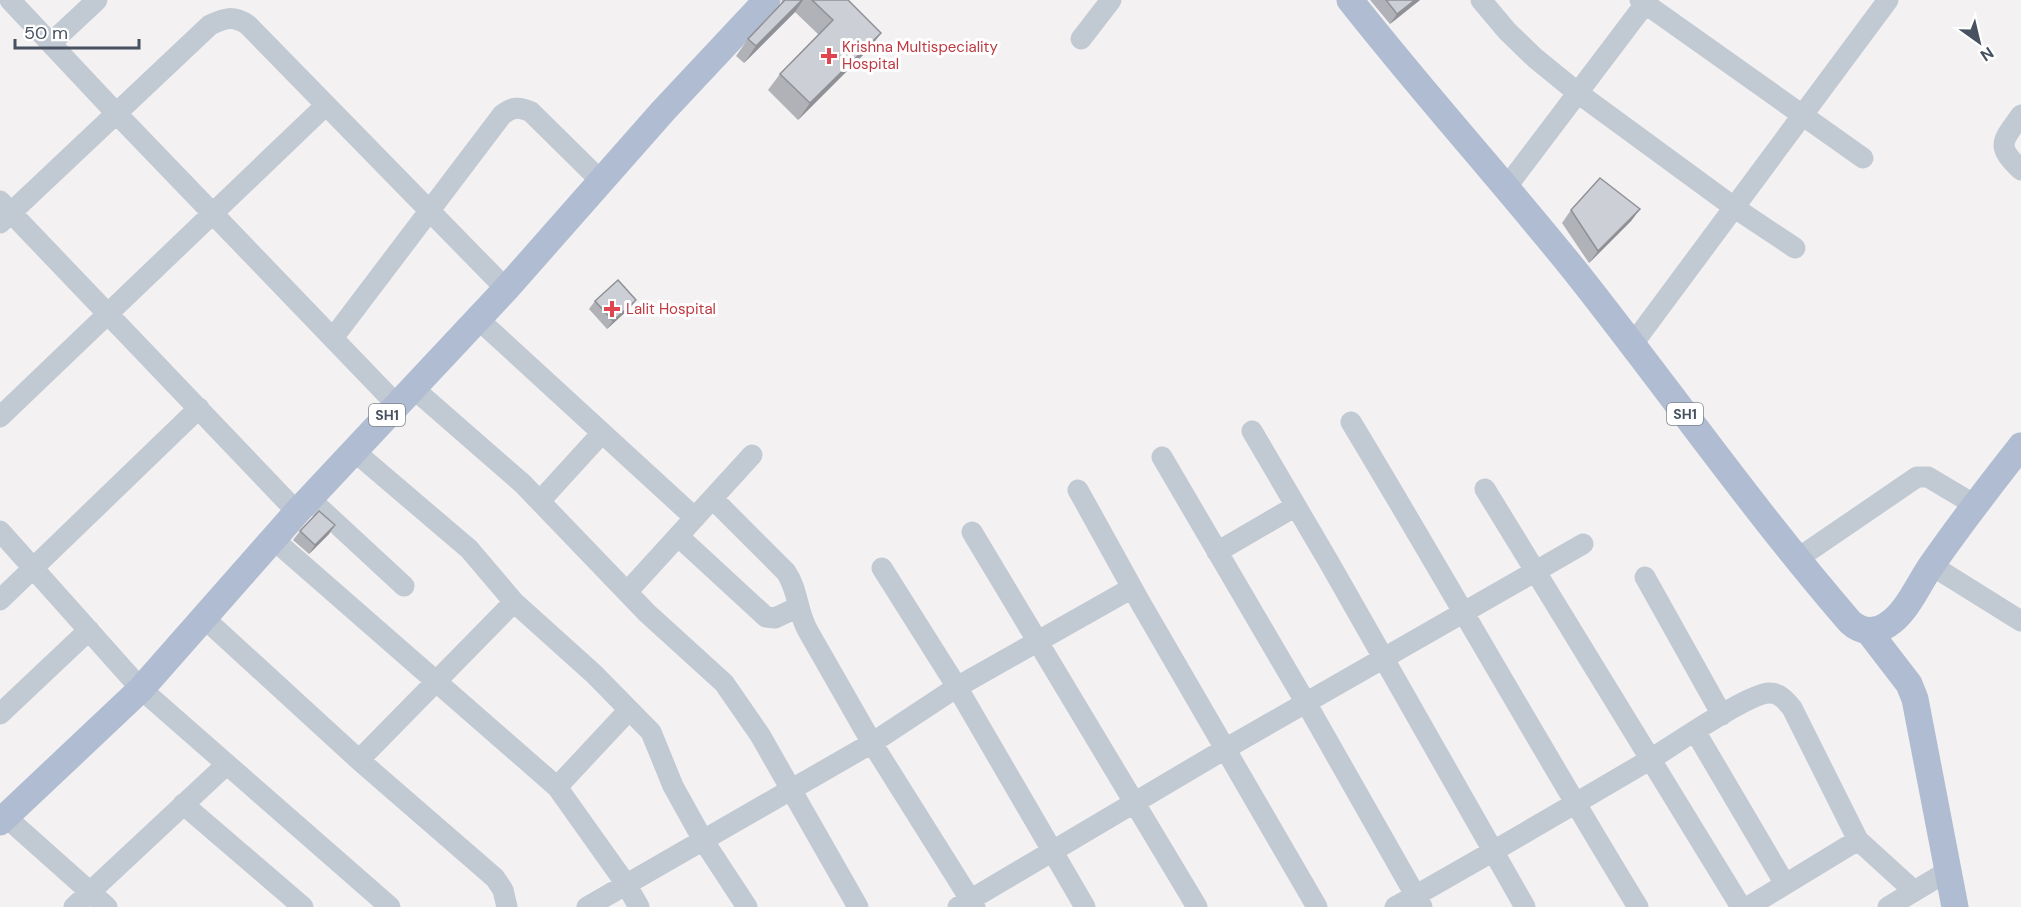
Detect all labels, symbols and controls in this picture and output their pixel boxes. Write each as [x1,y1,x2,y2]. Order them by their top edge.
scale bar [15,12,140,50]
north arrow [1949,12,2009,72]
text: 50 m [24,21,68,45]
place label: Krishna Multispeciality Hospital [842,37,998,74]
text: N [1976,42,1998,66]
marker: Krishna Multispeciality Hospital [820,47,838,65]
place label: Lalit Hospital [626,299,716,319]
marker: Lalit Hospital [603,300,621,318]
road number: SH1 [1667,403,1703,425]
road number: SH1 [369,404,405,426]

